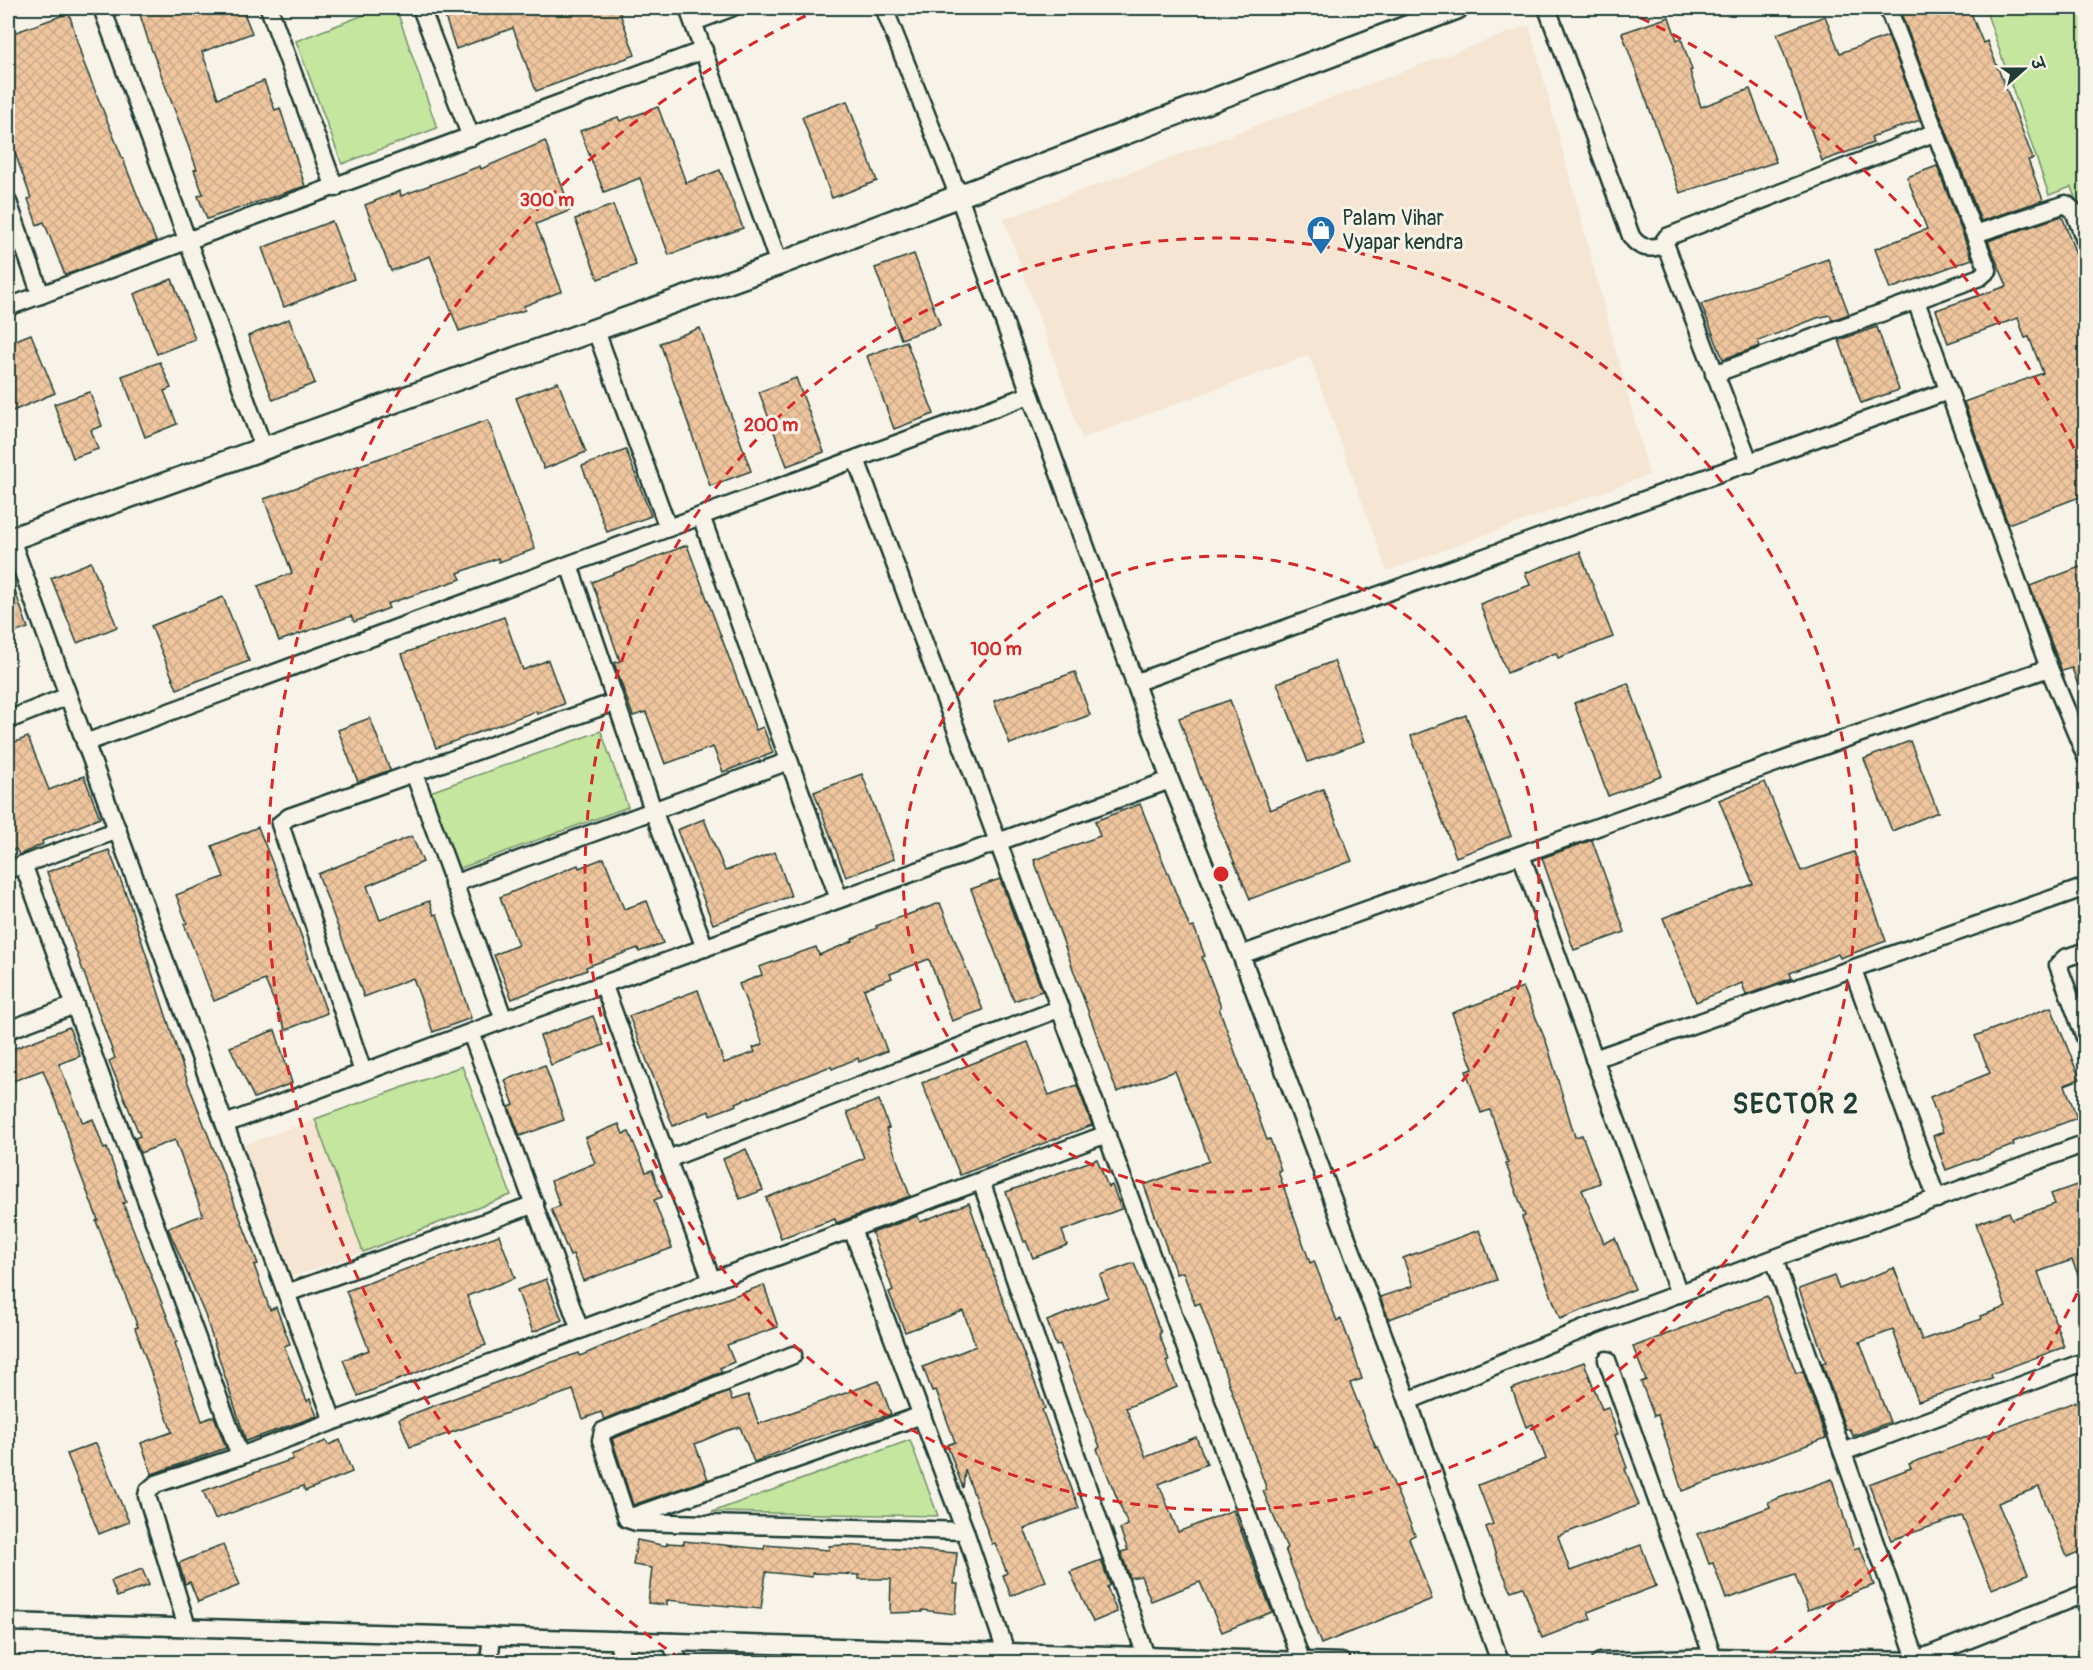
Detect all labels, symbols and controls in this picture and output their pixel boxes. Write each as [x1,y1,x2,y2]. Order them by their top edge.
north arrow [1994,39,2054,99]
text: उ [2025,54,2049,74]
text: 300 m [520,189,574,212]
place label: Palam Vihar Vyapar kendra [1342,205,1463,256]
shop icon: Palam Vihar Vyapar kendra [1305,214,1337,256]
text: 200 m [744,414,798,437]
text: 100 m [970,638,1022,661]
centre of rings [1211,864,1231,884]
district label: SECTOR 2 [1732,1088,1860,1121]

